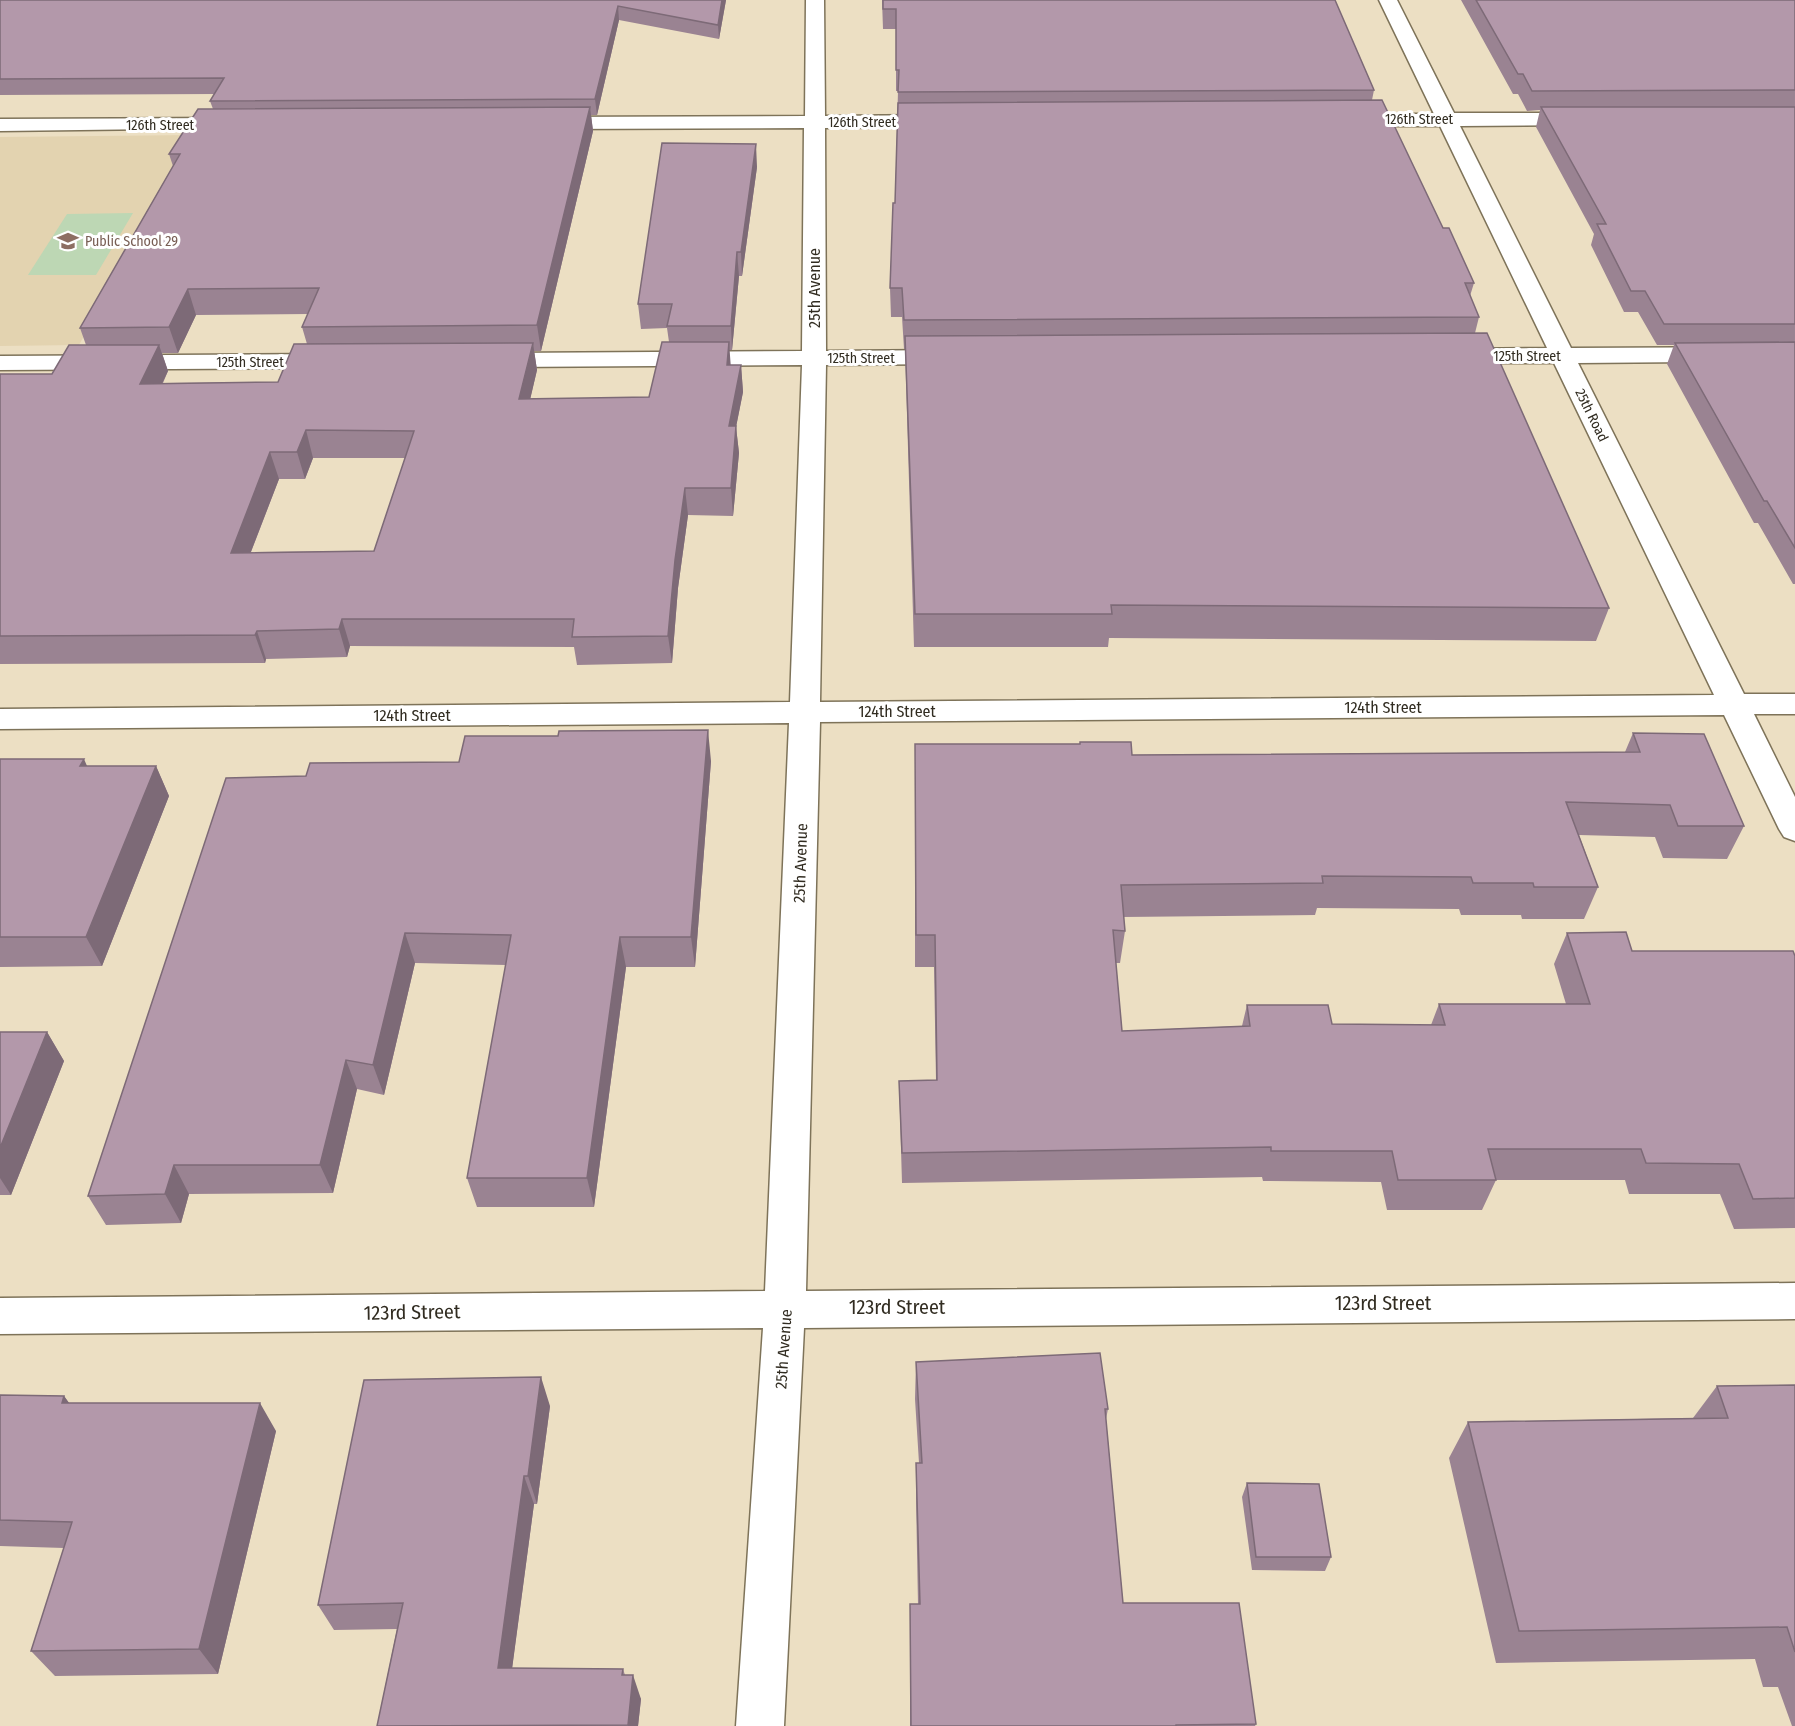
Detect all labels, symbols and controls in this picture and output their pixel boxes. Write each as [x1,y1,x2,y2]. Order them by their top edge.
street label: 126th Street [1385,111,1454,128]
street label: 126th Street [828,114,897,131]
street label: 126th Street [126,117,195,134]
school or university icon: Public School 29 [56,229,80,253]
place label: Public School 29 [85,233,178,250]
street label: 25th Avenue [805,248,824,328]
street label: 125th Street [1493,348,1561,365]
street label: 125th Street [827,350,895,367]
street label: 125th Street [216,354,284,371]
street label: 25th Road [1571,386,1612,444]
street label: 124th Street [1344,698,1423,717]
street label: 124th Street [858,702,937,721]
street label: 124th Street [373,706,452,725]
street label: 25th Avenue [790,823,811,903]
street label: 123rd Street [1335,1291,1432,1315]
street label: 123rd Street [849,1295,946,1319]
street label: 123rd Street [363,1299,461,1325]
street label: 25th Avenue [771,1308,796,1389]

